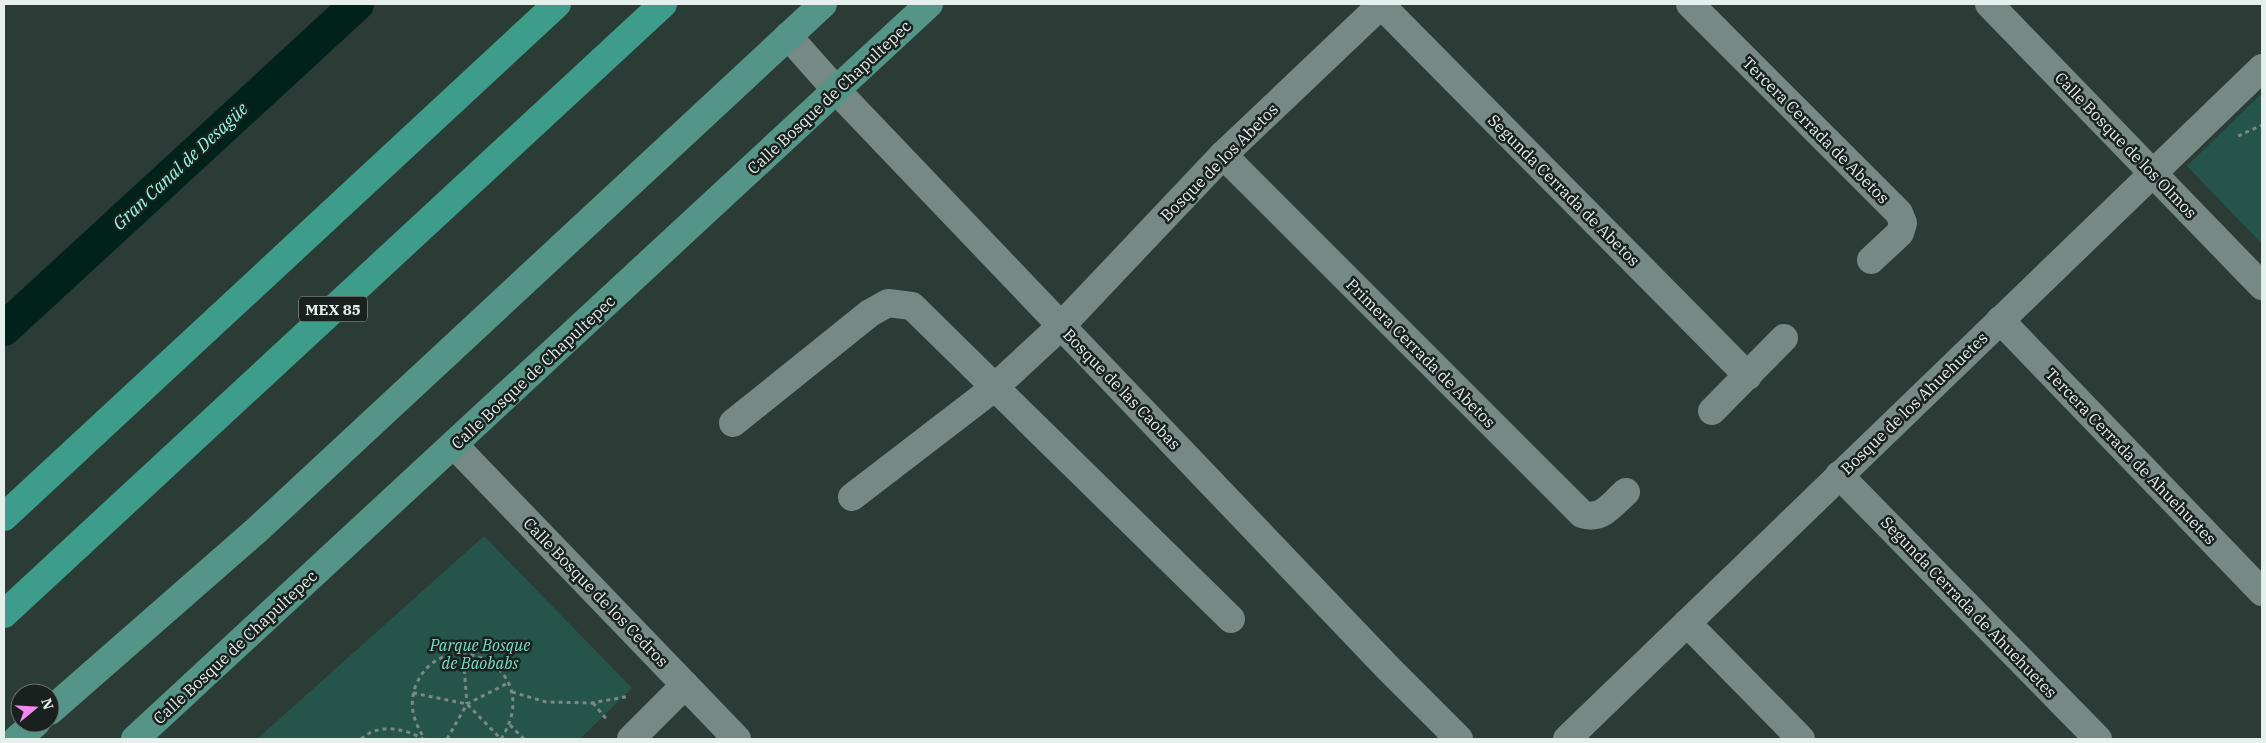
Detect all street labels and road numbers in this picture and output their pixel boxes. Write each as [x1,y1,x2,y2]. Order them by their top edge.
street label: Calle Bosque de Chapultepec [743,16,915,178]
street label: Tercera Cerrada de Abetos [1738,52,1894,208]
street label: Calle Bosque de los Olmos [2051,68,2201,222]
street label: Bosque de los Abetos [1156,99,1282,225]
street label: Segunda Cerrada de Abetos [1484,110,1644,270]
street label: Primera Cerrada de Abetos [1342,274,1500,432]
street label: Calle Bosque de Chapultepec [447,291,619,453]
road number: MEX 85 [299,296,367,322]
street label: Bosque de las Caobas [1059,324,1185,454]
street label: Bosque de los Ahuehuetes [1836,328,1992,478]
street label: Tercera Cerrada de Ahuehuetes [2041,364,2221,548]
street label: Segunda Cerrada de Ahuehuetes [1877,512,2061,702]
street label: Calle Bosque de los Cedros [519,513,673,671]
street label: Calle Bosque de Chapultepec [149,566,321,728]

